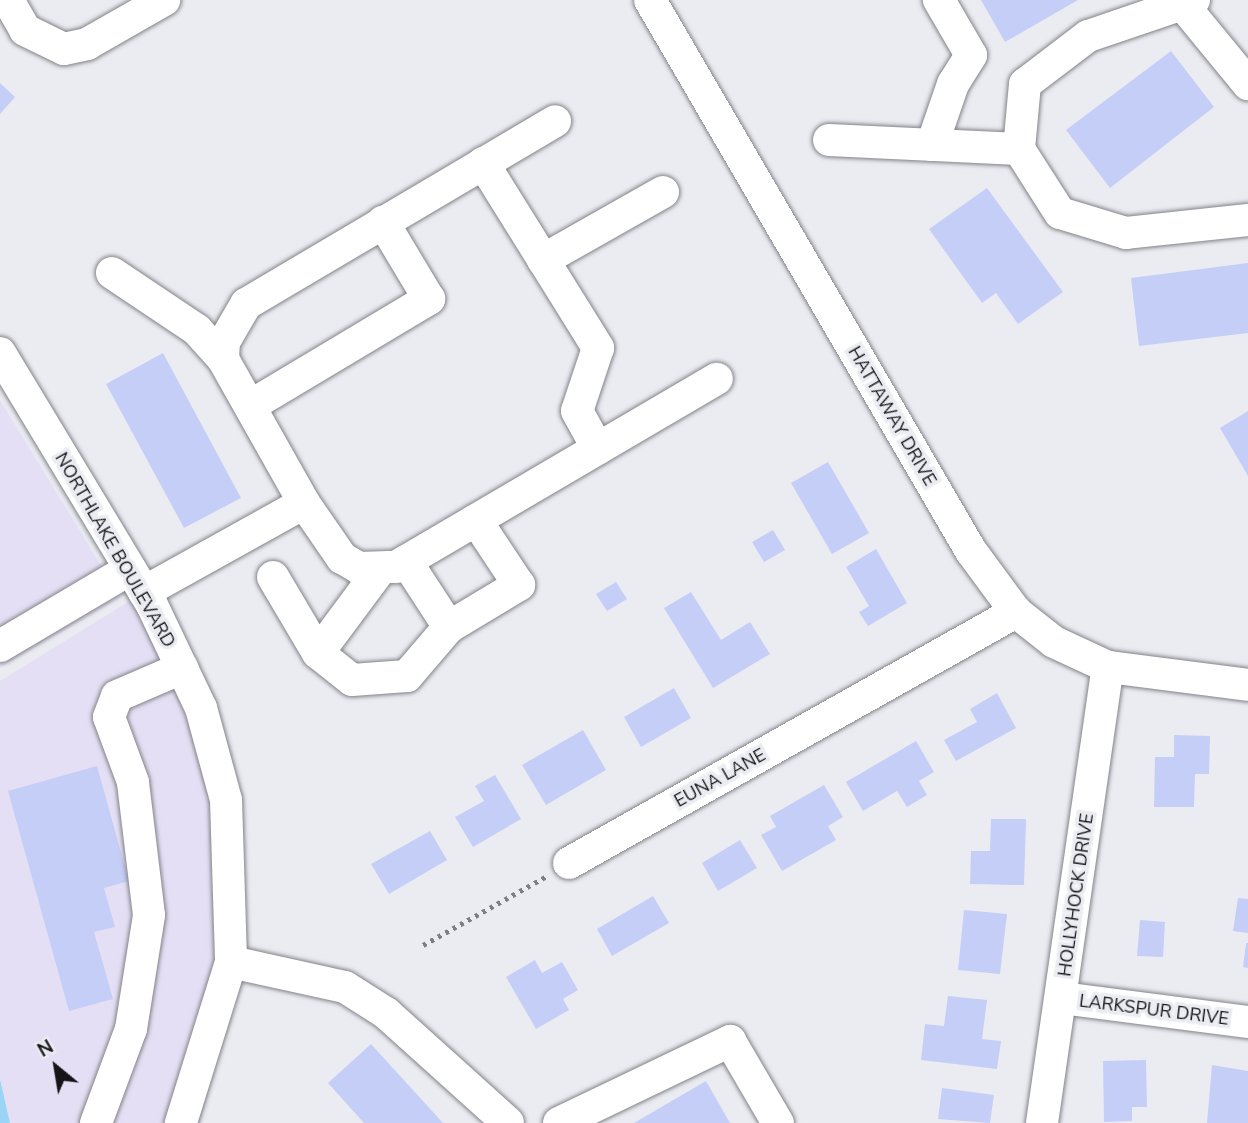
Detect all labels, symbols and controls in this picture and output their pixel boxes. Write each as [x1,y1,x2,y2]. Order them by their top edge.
street label: HATTAWAY DRIVE [843,343,941,489]
street label: NORTHLAKE BOULEVARD [50,449,180,651]
street label: EUNA LANE [671,744,769,812]
street label: HOLLYHOCK DRIVE [1054,812,1098,978]
street label: LARKSPUR DRIVE [1078,990,1230,1030]
north arrow [21,1032,91,1102]
text: N [33,1034,58,1064]

